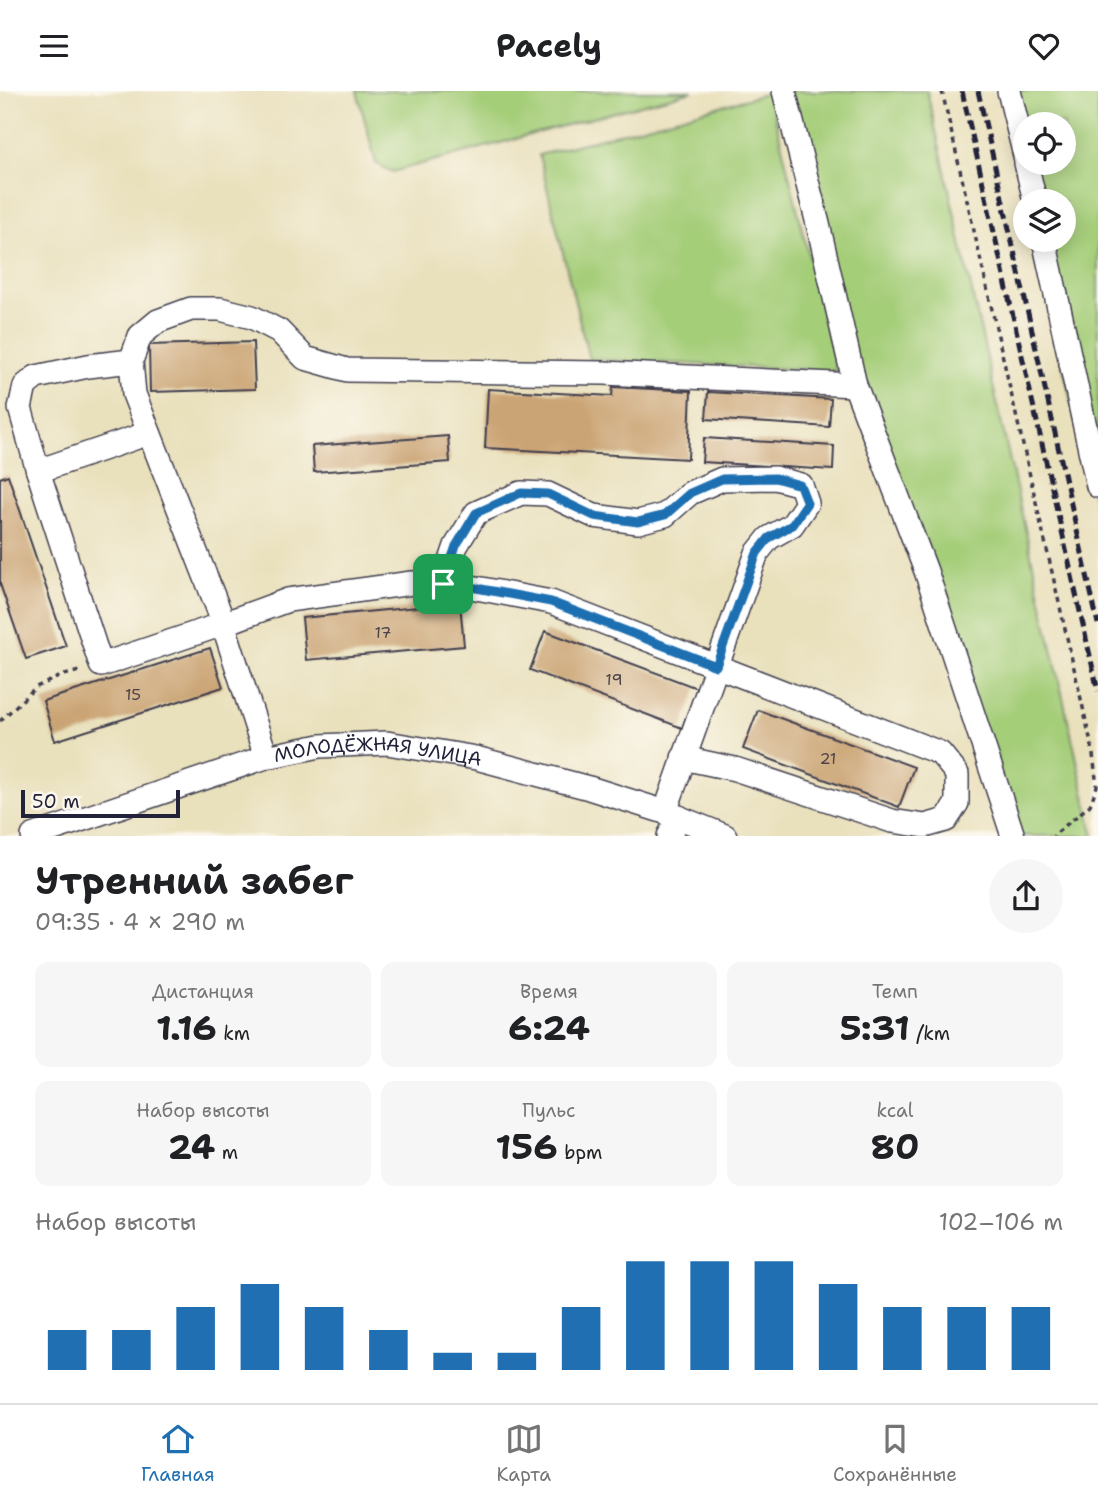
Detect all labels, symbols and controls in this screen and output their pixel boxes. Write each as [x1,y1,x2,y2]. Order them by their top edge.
text: Pacely [496,24,602,67]
icon: menu [35,27,73,65]
icon: heart [1025,27,1063,65]
map controls [1013,112,1076,252]
button: locate [1013,112,1076,175]
button: layers [1013,189,1076,252]
pin [413,554,473,614]
icon: arrive [424,565,462,603]
house number: 17 [374,622,392,643]
house number: 19 [605,669,623,690]
house number: 15 [125,684,141,705]
street label: МОЛОДЁЖНАЯ УЛИЦА [271,731,484,772]
house number: 21 [819,748,837,769]
scale bar [21,787,180,819]
text: 50 m [32,789,80,814]
text: Утренний забег [35,855,353,906]
button: share [989,859,1063,933]
text: 09:35 · 4 × 290 m [35,907,245,937]
text: Дистанция [152,979,254,1004]
text: Время [520,979,578,1004]
text: Темп [872,979,918,1004]
text: 1.16 [156,1004,217,1051]
text: 6:24 [508,1004,590,1051]
text: 5:31 [840,1004,910,1051]
text: km [217,1021,250,1046]
text: /km [910,1021,950,1046]
text: Набор высоты [136,1098,270,1123]
text: Пульс [522,1098,576,1123]
text: kcal [877,1098,913,1123]
text: 24 [168,1123,215,1170]
text: 156 [496,1123,558,1170]
text: 80 [871,1123,919,1170]
text: m [215,1140,238,1165]
text: bpm [558,1140,602,1165]
text: Набор высоты [35,1207,196,1237]
text: 102–106 m [939,1207,1063,1237]
tab: Главная [141,1420,215,1487]
tab: Карта [497,1420,551,1487]
tab: Сохранённые [833,1420,957,1487]

